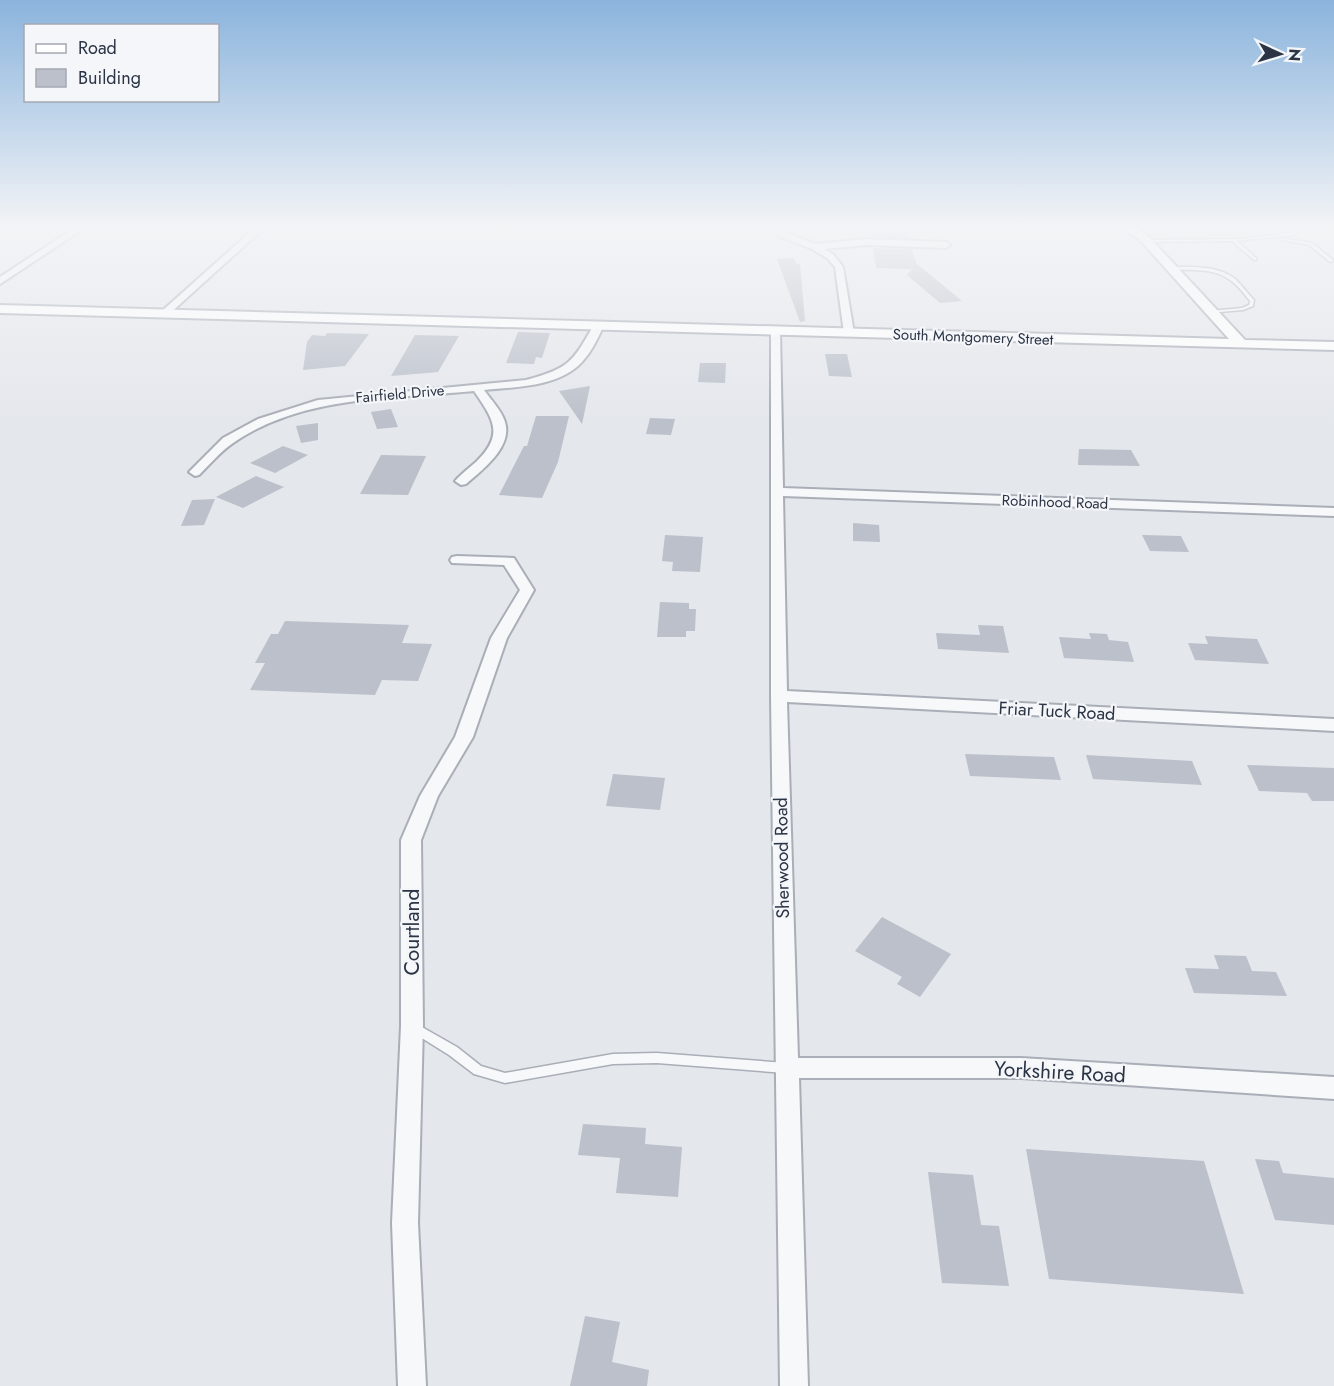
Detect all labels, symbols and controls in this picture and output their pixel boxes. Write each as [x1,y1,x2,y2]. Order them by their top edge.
legend [24,24,219,102]
north arrow [1250,24,1310,84]
text: Road [78,35,117,61]
text: N [1283,48,1306,62]
text: Building [78,65,141,91]
street label: South Montgomery Street [892,323,1054,351]
street label: Fairfield Drive [355,379,446,409]
street label: Robinhood Road [1001,489,1109,515]
street label: Friar Tuck Road [998,695,1116,727]
street label: Sherwood Road [768,797,796,919]
street label: Courtland [397,888,427,976]
street label: Yorkshire Road [993,1054,1127,1090]

